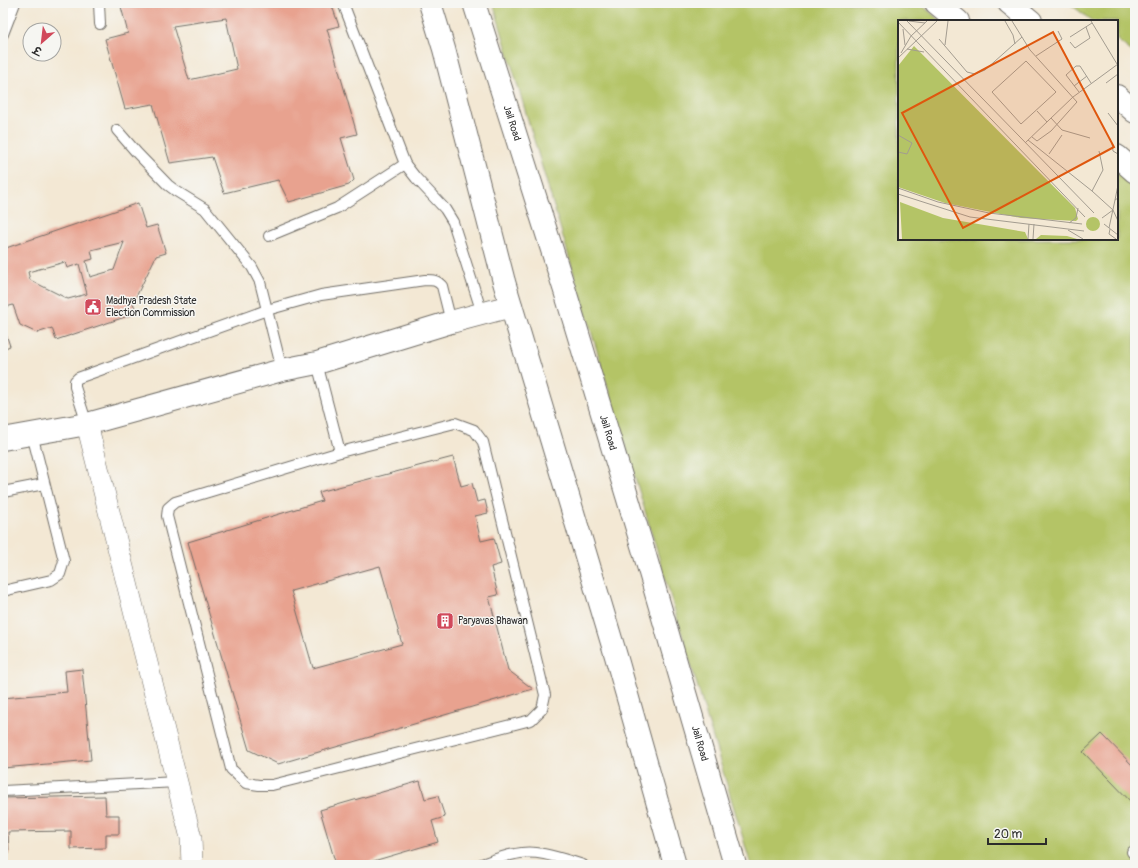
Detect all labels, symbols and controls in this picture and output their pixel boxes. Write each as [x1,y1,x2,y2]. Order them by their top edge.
inset map [898,20,1118,240]
north arrow [22,22,62,62]
text: उ [30,42,45,58]
street label: Jail Road [501,104,523,142]
place label: Madhya Pradesh State Election Commission [106,295,197,319]
public building icon: Madhya Pradesh State Election Commission [83,297,103,317]
street label: Jail Road [597,413,619,452]
building icon: Paryavas Bhawan [435,611,455,631]
place label: Paryavas Bhawan [458,615,528,627]
street label: Jail Road [689,724,711,763]
scale bar [988,820,1046,846]
text: 20 m [994,827,1023,842]

